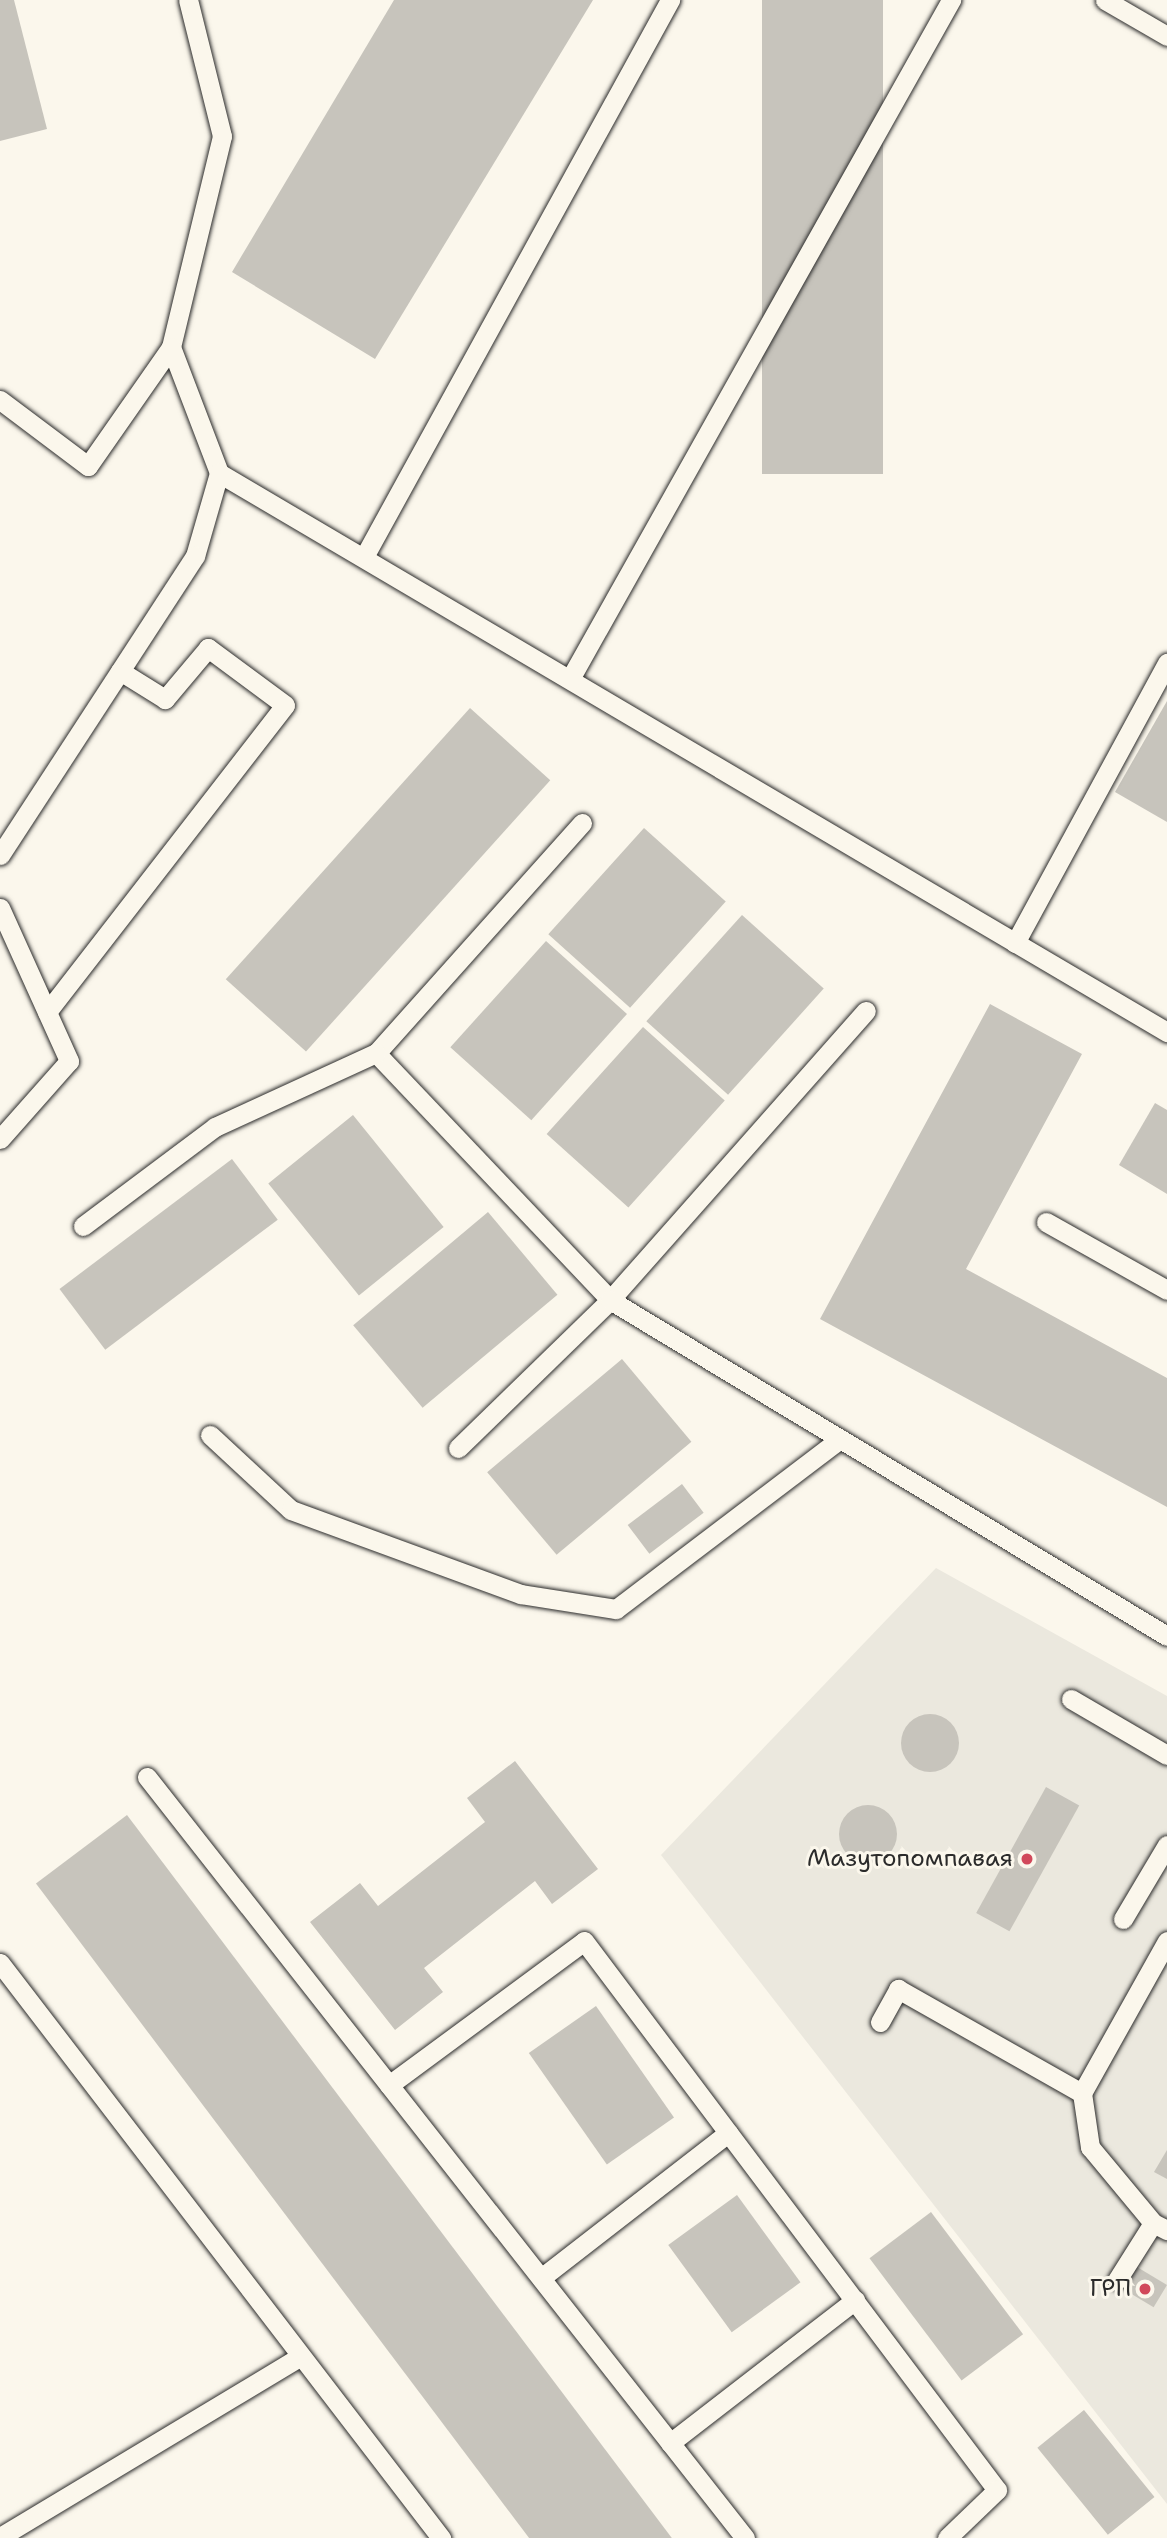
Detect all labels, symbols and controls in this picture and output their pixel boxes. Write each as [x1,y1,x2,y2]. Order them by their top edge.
place label: Мазутопомпавая [807,1845,1013,1873]
marker: Мазутопомпавая [1019,1851,1035,1867]
place label: ГРП [1089,2275,1131,2303]
marker: ГРП [1137,2281,1153,2297]

